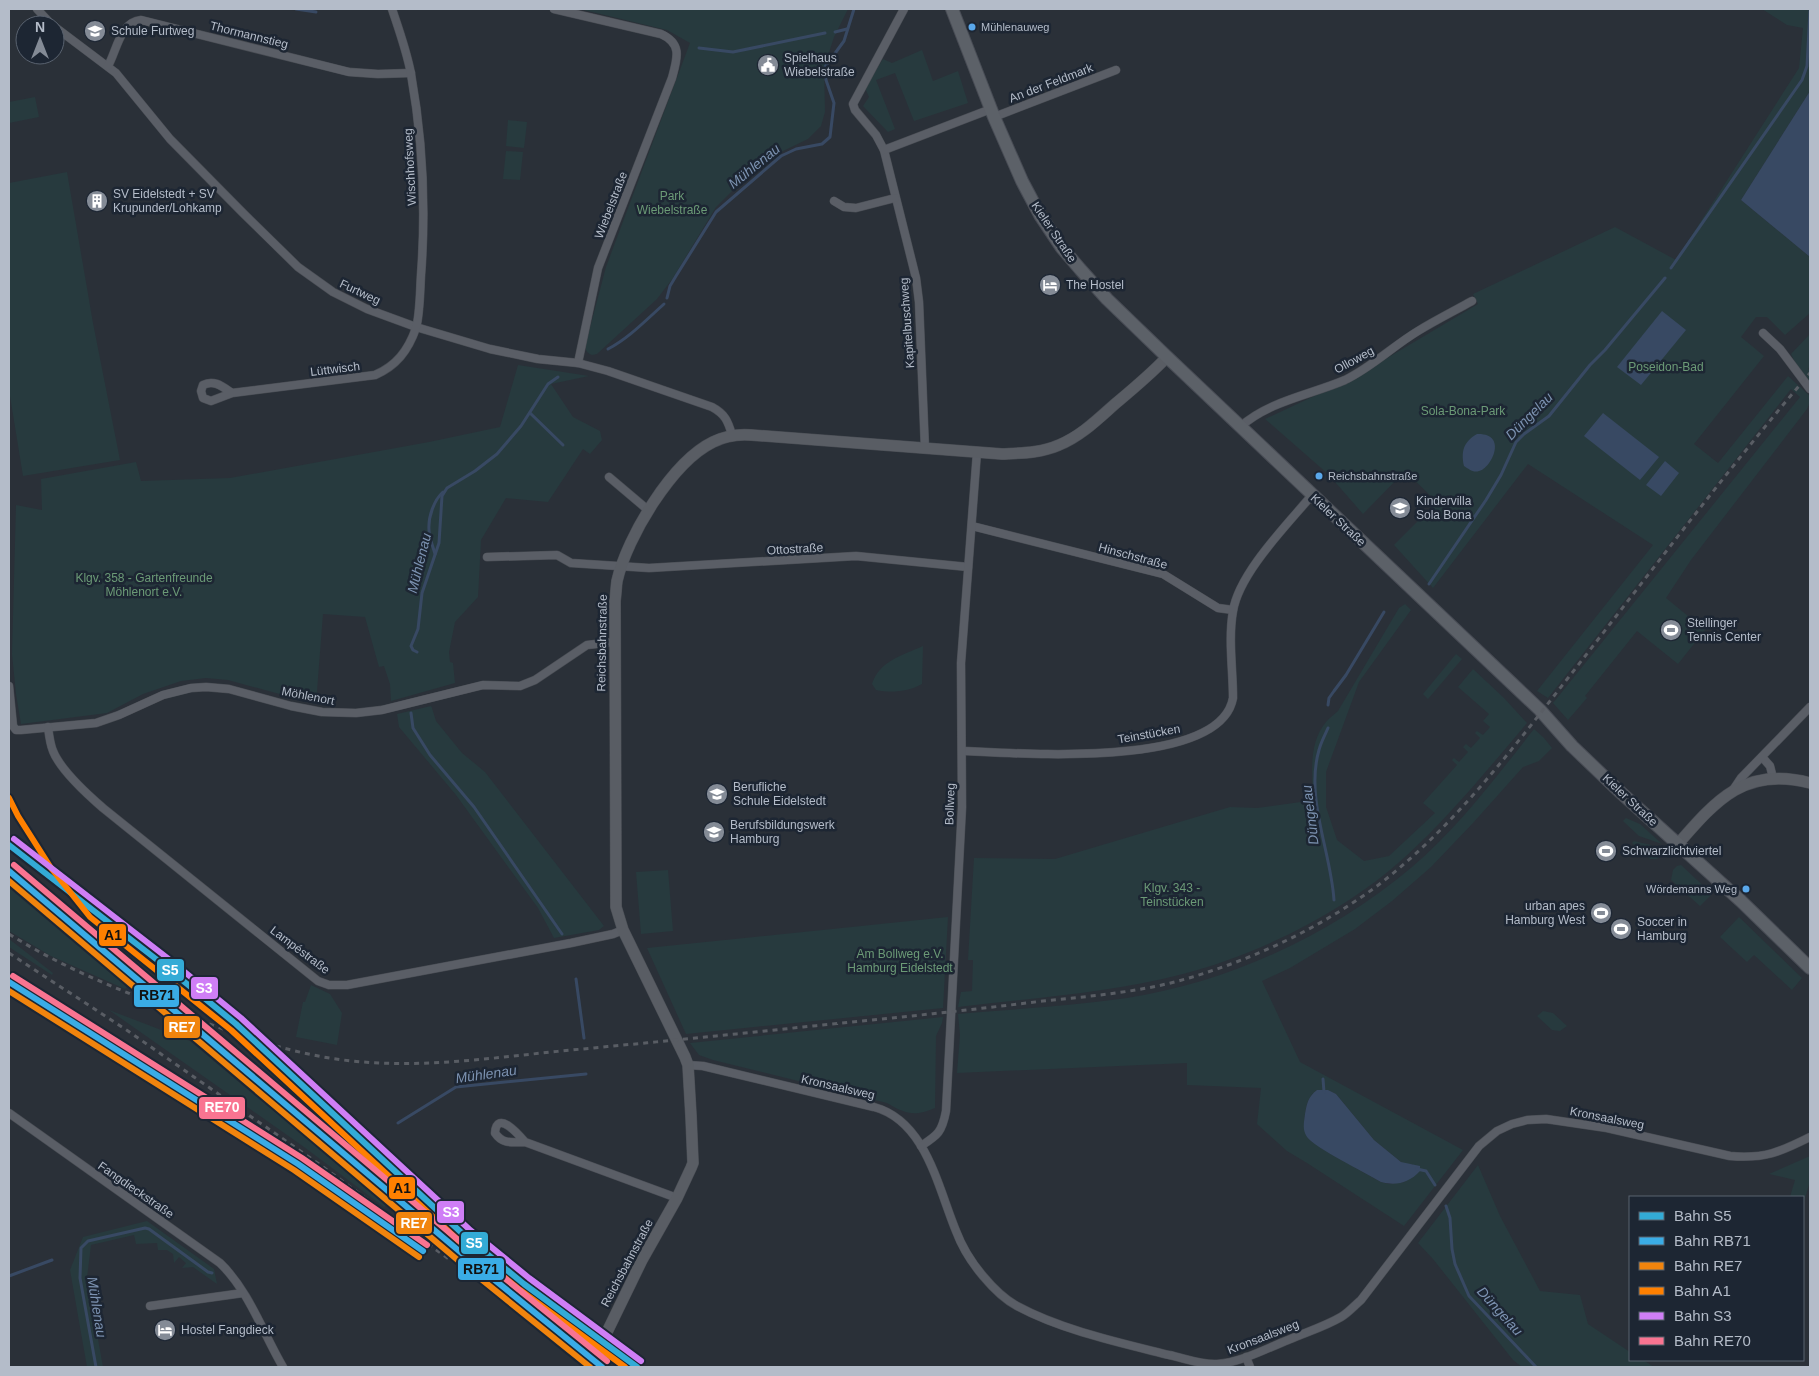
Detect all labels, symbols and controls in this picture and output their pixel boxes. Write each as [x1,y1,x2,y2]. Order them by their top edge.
north arrow [15,15,65,65]
text: N [35,19,45,35]
school or university icon: Schule Furtweg [83,19,107,43]
street label: Thormannstieg [208,19,290,51]
place label: Mühlenauweg [981,21,1050,33]
marker: Mühlenauweg [967,22,977,32]
place label: Schule Furtweg [111,24,194,38]
place label: Spielhaus Wiebelstraße [784,51,855,79]
public building icon: Spielhaus Wiebelstraße [756,53,780,77]
street label: An der Feldmark [1007,60,1096,105]
street label: Wischhofsweg [401,128,419,206]
water label: Mühlenau [725,140,783,192]
street label: Wiebelstraße [592,169,630,241]
place label: SV Eidelstedt + SV Krupunder/Lohkamp [113,187,222,215]
building icon: SV Eidelstedt + SV Krupunder/Lohkamp [85,189,109,213]
park label: Park Wiebelstraße [637,189,708,217]
street label: Kieler Straße [1029,199,1080,265]
hotel icon: The Hostel [1038,273,1062,297]
street label: Furtweg [337,276,383,308]
street label: Kapitelbuschweg [897,277,917,369]
place label: The Hostel [1066,278,1124,292]
street label: Olloweg [1332,343,1376,377]
street label: Lüttwisch [309,359,361,379]
park label: Poseidon-Bad [1628,360,1704,374]
water label: Düngelau [1502,389,1556,443]
park label: Sola-Bona-Park [1421,404,1506,418]
place label: Reichsbahnstraße [1328,470,1417,482]
marker: Reichsbahnstraße [1314,471,1324,481]
street label: Kieler Straße [1308,491,1369,549]
place label: Kindervilla Sola Bona [1416,494,1472,522]
school or university icon: Kindervilla Sola Bona [1388,496,1412,520]
water label: Mühlenau [404,531,434,595]
street label: Hinschstraße [1097,540,1169,572]
street label: Ottostraße [766,541,824,557]
park label: Klgv. 358 - Gartenfreunde Möhlenort e.V. [75,571,213,599]
street label: Reichsbahnstraße [594,594,610,692]
place label: Stellinger Tennis Center [1687,616,1761,644]
sports icon: Stellinger Tennis Center [1659,618,1683,642]
street label: Möhlenort [280,684,336,708]
street label: Teinstücken [1117,722,1181,746]
street label: Kieler Straße [1600,771,1661,829]
place label: Berufliche Schule Eidelstedt [733,780,826,808]
school or university icon: Berufliche Schule Eidelstedt [705,782,729,806]
street label: Bollweg [942,783,958,825]
water label: Düngelau [1298,784,1322,846]
place label: Berufsbildungswerk Hamburg [730,818,836,846]
school or university icon: Berufsbildungswerk Hamburg [702,820,726,844]
sports icon: Schwarzlichtviertel [1594,839,1618,863]
place label: Schwarzlichtviertel [1622,844,1721,858]
park label: Klgv. 343 - Teinstücken [1140,881,1204,909]
place label: Wördemanns Weg [1646,883,1737,895]
marker: Wördemanns Weg [1741,884,1751,894]
place label: urban apes Hamburg West [1505,899,1586,927]
sports icon: urban apes Hamburg West [1589,901,1613,925]
place label: Soccer in Hamburg [1637,915,1687,943]
sports icon: Soccer in Hamburg [1609,917,1633,941]
line badge: A1 [98,923,127,947]
street label: Lampéstraße [268,923,333,977]
text: A1 [104,927,122,943]
park label: Am Bollweg e.V. Hamburg Eidelstedt [847,947,953,975]
line badge: S5 [156,958,185,982]
text: S5 [161,962,179,978]
line badge: S3 [190,976,219,1000]
text: S3 [195,980,213,996]
line badge: RB71 [133,984,180,1008]
text: RB71 [139,987,175,1003]
line badge: RE7 [163,1015,201,1039]
text: RE7 [168,1019,196,1035]
water label: Mühlenau [454,1062,518,1086]
street label: Kronsaalsweg [800,1072,876,1102]
line badge: RE70 [198,1096,246,1120]
text: RE70 [204,1099,240,1115]
street label: Kronsaalsweg [1569,1104,1645,1132]
street label: Fangdieckstraße [95,1159,177,1222]
line badge: A1 [388,1176,416,1200]
text: A1 [393,1180,411,1196]
legend [1629,1196,1804,1361]
line badge: S3 [436,1200,465,1224]
text: S3 [442,1204,460,1220]
text: Bahn S5 [1674,1207,1732,1224]
line badge: RE7 [395,1211,433,1235]
text: RE7 [400,1215,428,1231]
street label: Reichsbahnstraße [598,1216,656,1309]
line badge: S5 [460,1231,489,1255]
text: Bahn RB71 [1674,1232,1751,1249]
text: S5 [465,1235,483,1251]
line badge: RB71 [457,1257,505,1281]
text: Bahn RE7 [1674,1257,1742,1274]
text: RB71 [463,1261,499,1277]
water label: Mühlenau [84,1275,110,1339]
text: Bahn A1 [1674,1282,1731,1299]
water label: Düngelau [1474,1283,1526,1339]
text: Bahn S3 [1674,1307,1732,1324]
street label: Kronsaalsweg [1225,1317,1301,1357]
hotel icon: Hostel Fangdieck [153,1318,177,1342]
place label: Hostel Fangdieck [181,1323,275,1337]
text: Bahn RE70 [1674,1332,1751,1349]

